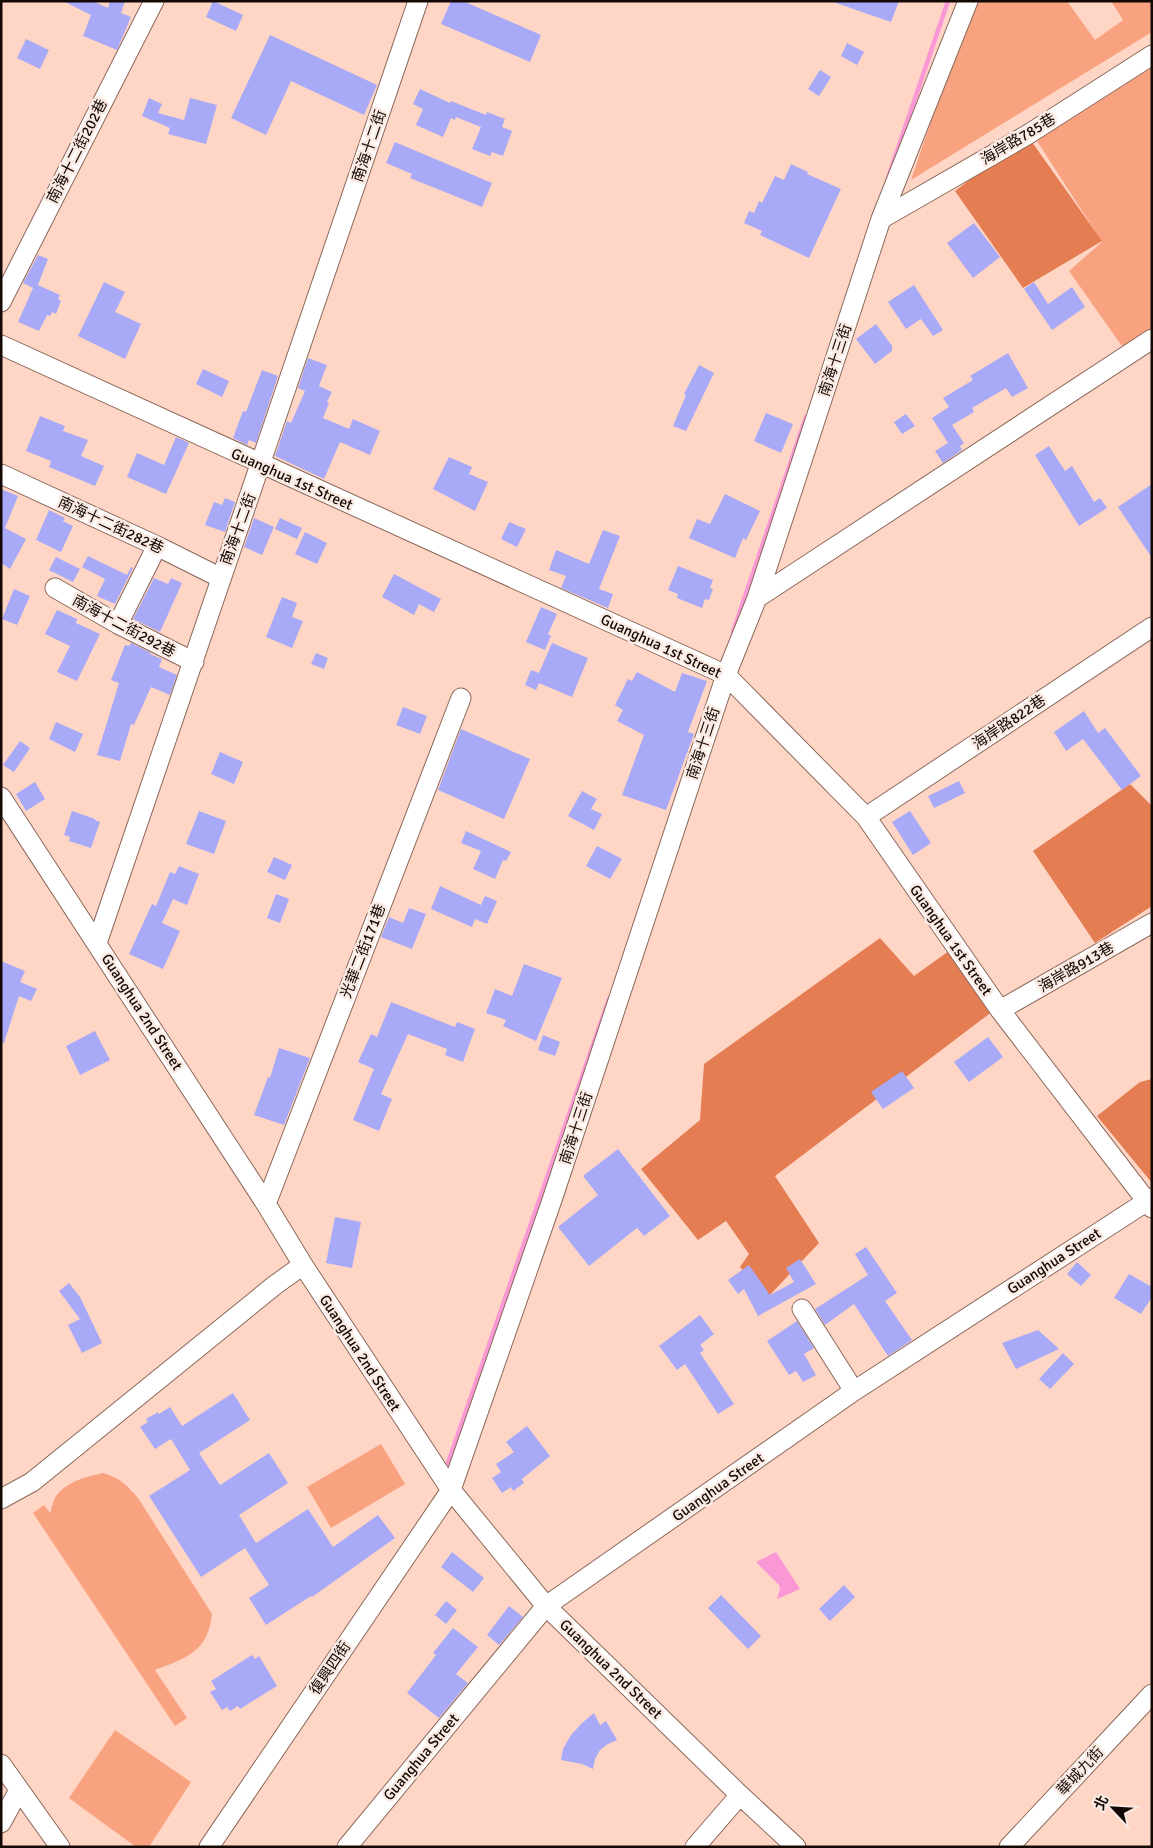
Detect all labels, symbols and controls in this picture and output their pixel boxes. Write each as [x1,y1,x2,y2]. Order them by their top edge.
street label: 南海十二街202巷 [43,96,111,206]
street label: 南海十二街 [348,108,390,184]
street label: 海岸路785巷 [977,110,1059,168]
street label: 南海十三街 [815,322,855,398]
street label: Guanghua 1st Street [228,444,356,514]
street label: 南海十二街 [217,491,259,567]
street label: 南海十二街282巷 [55,493,167,557]
street label: 南海十二街292巷 [69,591,179,661]
street label: Guanghua 1st Street [598,610,724,682]
street label: 海岸路822巷 [969,691,1049,753]
street label: 南海十三街 [683,705,723,781]
street label: Guanghua 1st Street [906,881,996,999]
street label: 光華二街171巷 [337,901,389,1001]
street label: 海岸路913巷 [1035,938,1117,996]
street label: Guanghua 2nd Street [98,950,186,1074]
street label: 南海十三街 [556,1090,596,1166]
street label: Guanghua Street [1004,1224,1104,1298]
street label: Guanghua 2nd Street [316,1291,404,1415]
street label: Guanghua Street [669,1449,767,1525]
street label: Guanghua 2nd Street [556,1615,666,1723]
street label: 復興四街 [306,1638,354,1698]
street label: Guanghua Street [379,1710,463,1804]
street label: 華城九街 [1053,1743,1107,1799]
north arrow [1088,1783,1138,1833]
text: 北 [1091,1793,1112,1813]

